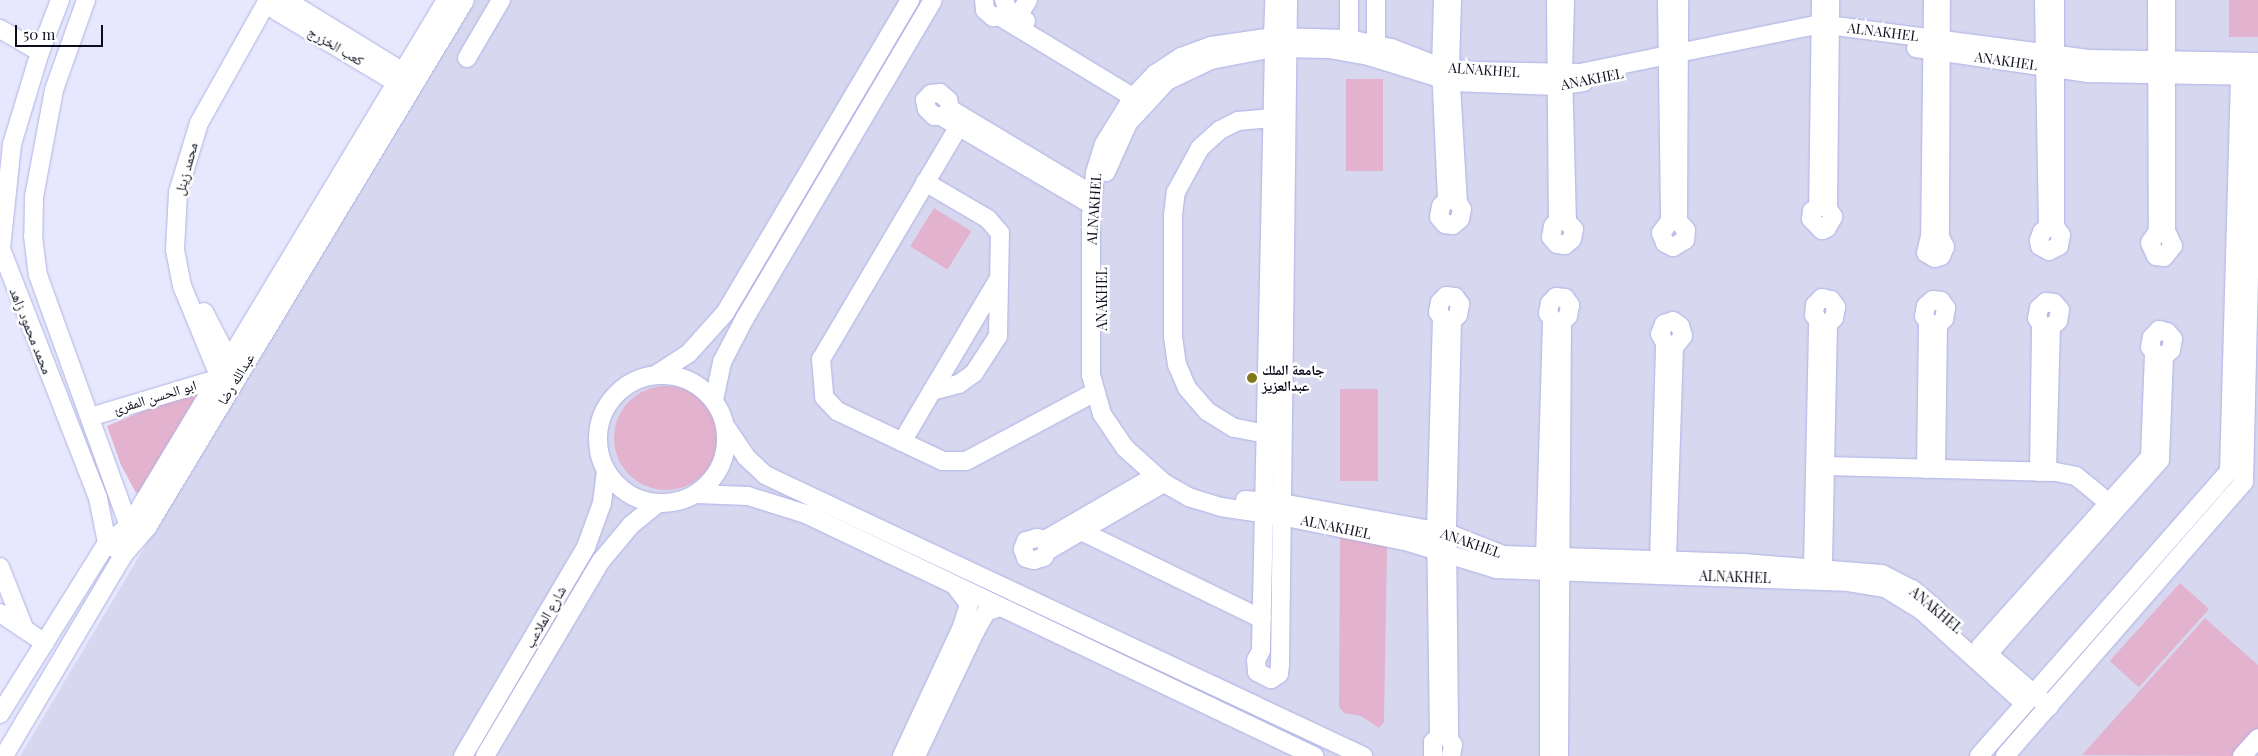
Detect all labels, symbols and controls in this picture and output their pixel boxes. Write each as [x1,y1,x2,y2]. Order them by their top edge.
scale bar [18,15,105,47]
street label: ALNAKHEL [1846,19,1920,45]
street label: كعب الخزرج [305,23,367,69]
text: 50 m [23,24,55,44]
street label: ANAKHEL [1973,48,2039,74]
street label: ALNAKHEL [1448,59,1520,81]
street label: ANAKHEL [1559,65,1625,93]
street label: محمد زينل [171,141,201,197]
street label: ALNAKHEL [1083,173,1105,245]
street label: ANAKHEL [1094,267,1110,331]
street label: محمد محمود زاهد [6,285,56,377]
street label: عبدالله رضا [214,350,258,408]
place label: جامعة الملك عبدالعزيز [1262,362,1324,394]
marker: جامعة الملك عبدالعزيز [1246,372,1258,384]
street label: ابو الحسن المقرئ [112,376,198,418]
street label: ALNAKHEL [1299,511,1373,543]
street label: ANAKHEL [1438,525,1504,561]
street label: ALNAKHEL [1699,567,1771,587]
street label: شارع الملاعب [520,583,570,651]
street label: ANAKHEL [1906,583,1966,637]

